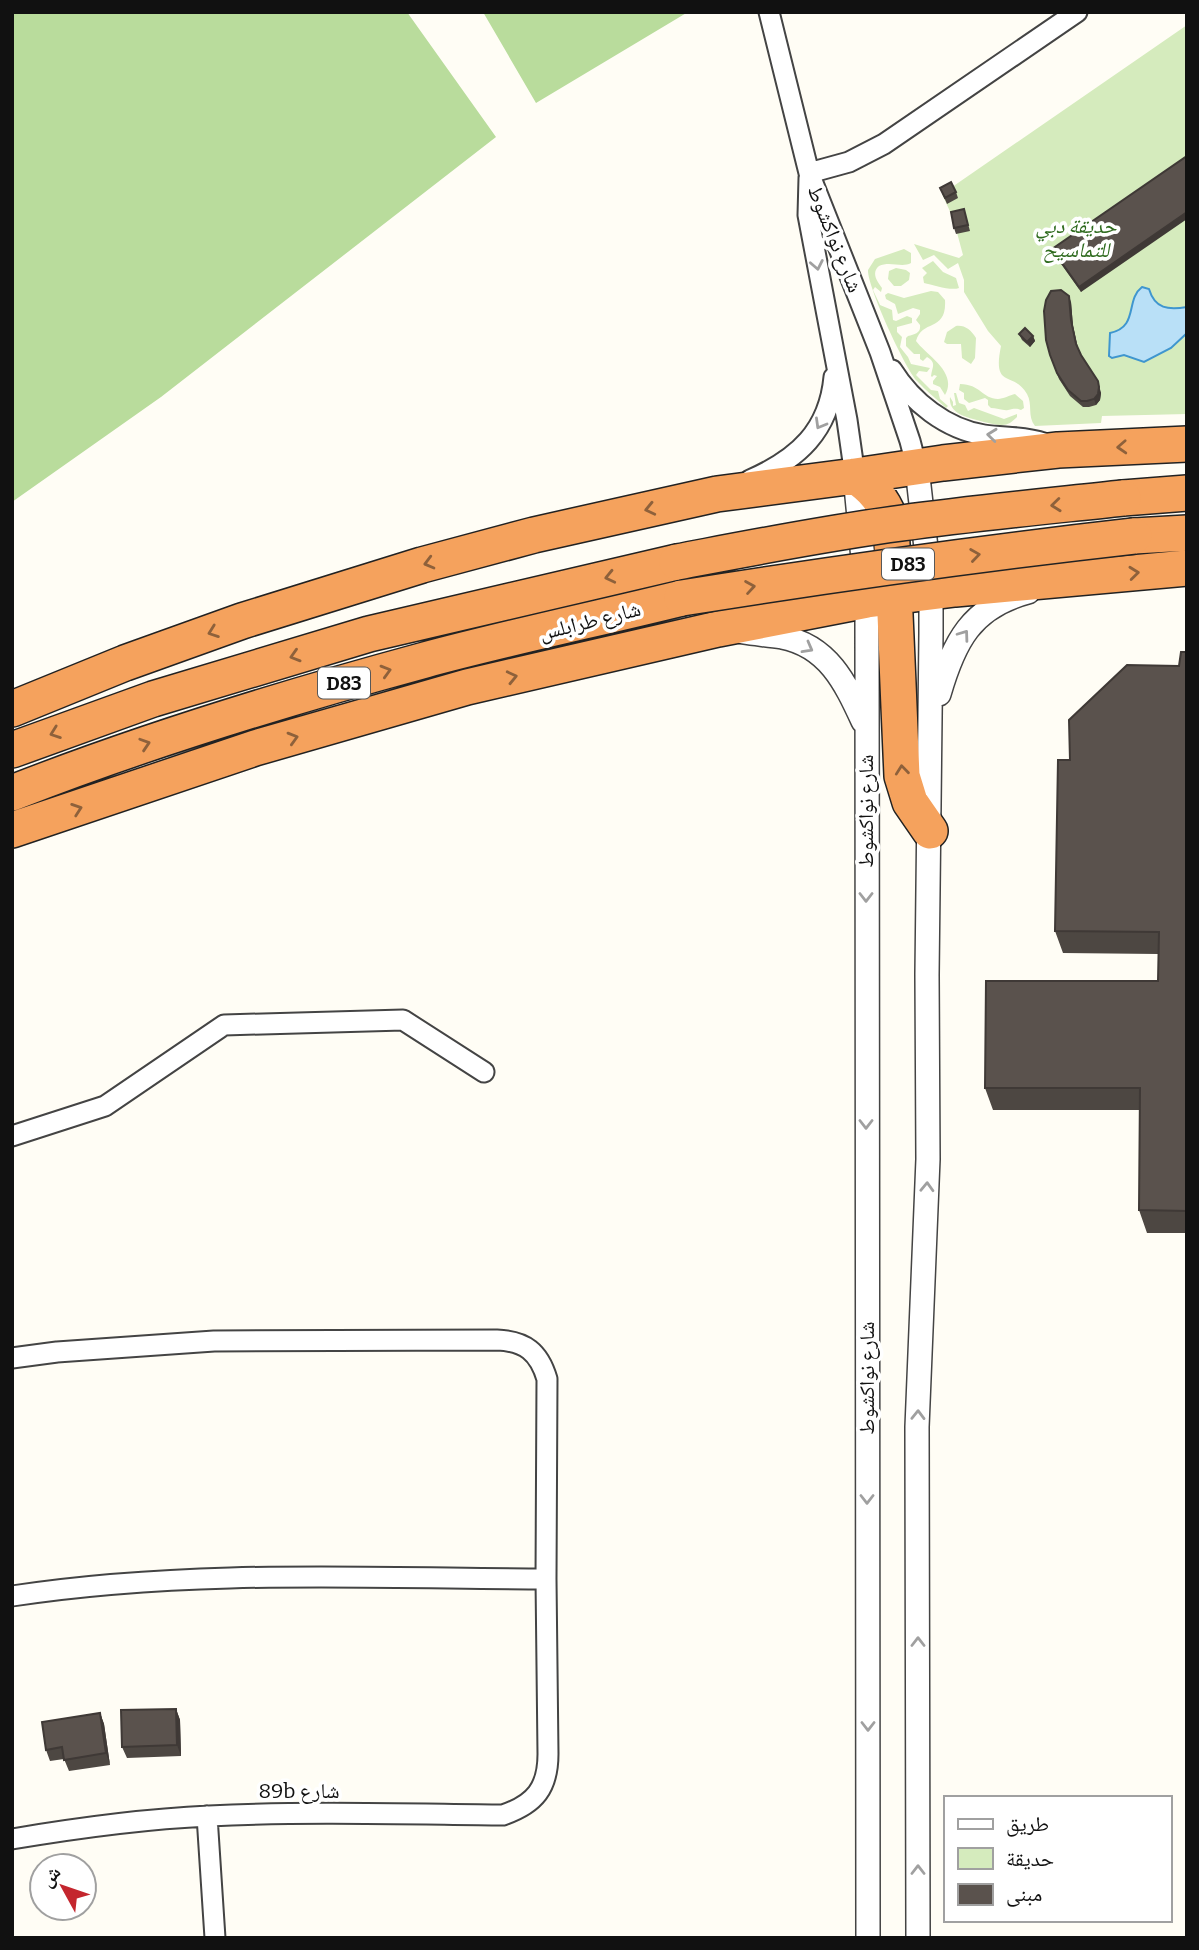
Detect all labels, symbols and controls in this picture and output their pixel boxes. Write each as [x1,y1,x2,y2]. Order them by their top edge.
street label: شارع نواكشوط [802,182,868,296]
park label: حديقة دبي للتماسيح [1035,213,1117,263]
one-way arrow [809,259,824,271]
one-way arrow [815,416,828,429]
one-way arrow [986,428,997,443]
one-way arrow [1116,439,1127,454]
one-way arrow [1050,497,1061,512]
one-way arrow [644,501,656,515]
one-way arrow [969,547,981,562]
road number: D83 [882,548,934,580]
one-way arrow [424,555,436,569]
one-way arrow [1129,566,1140,581]
one-way arrow [604,569,616,583]
one-way arrow [744,580,755,595]
street label: شارع طرابلس [537,596,643,646]
one-way arrow [207,623,219,637]
one-way arrow [956,630,968,643]
one-way arrow [800,640,813,653]
one-way arrow [289,648,301,663]
one-way arrow [380,665,392,680]
road number: D83 [318,668,370,698]
one-way arrow [506,671,518,685]
one-way arrow [49,725,61,739]
one-way arrow [287,731,299,746]
one-way arrow [139,738,151,753]
street label: شارع نواكشوط [853,754,879,868]
one-way arrow [895,765,910,776]
one-way arrow [70,803,83,817]
one-way arrow [858,892,874,903]
one-way arrow [858,1120,874,1130]
one-way arrow [919,1181,935,1192]
street label: شارع نواكشوط [854,1321,880,1435]
one-way arrow [910,1409,925,1420]
one-way arrow [859,1494,875,1505]
one-way arrow [910,1636,926,1647]
one-way arrow [860,1721,875,1732]
street label: 89b شارع [258,1778,340,1804]
legend [944,1796,1171,1922]
text: طريق [1006,1811,1049,1837]
text: حديقة [1006,1846,1054,1872]
north arrow [28,1852,98,1922]
text: ش [35,1861,66,1892]
one-way arrow [910,1864,926,1874]
text: مبنى [1006,1881,1042,1907]

